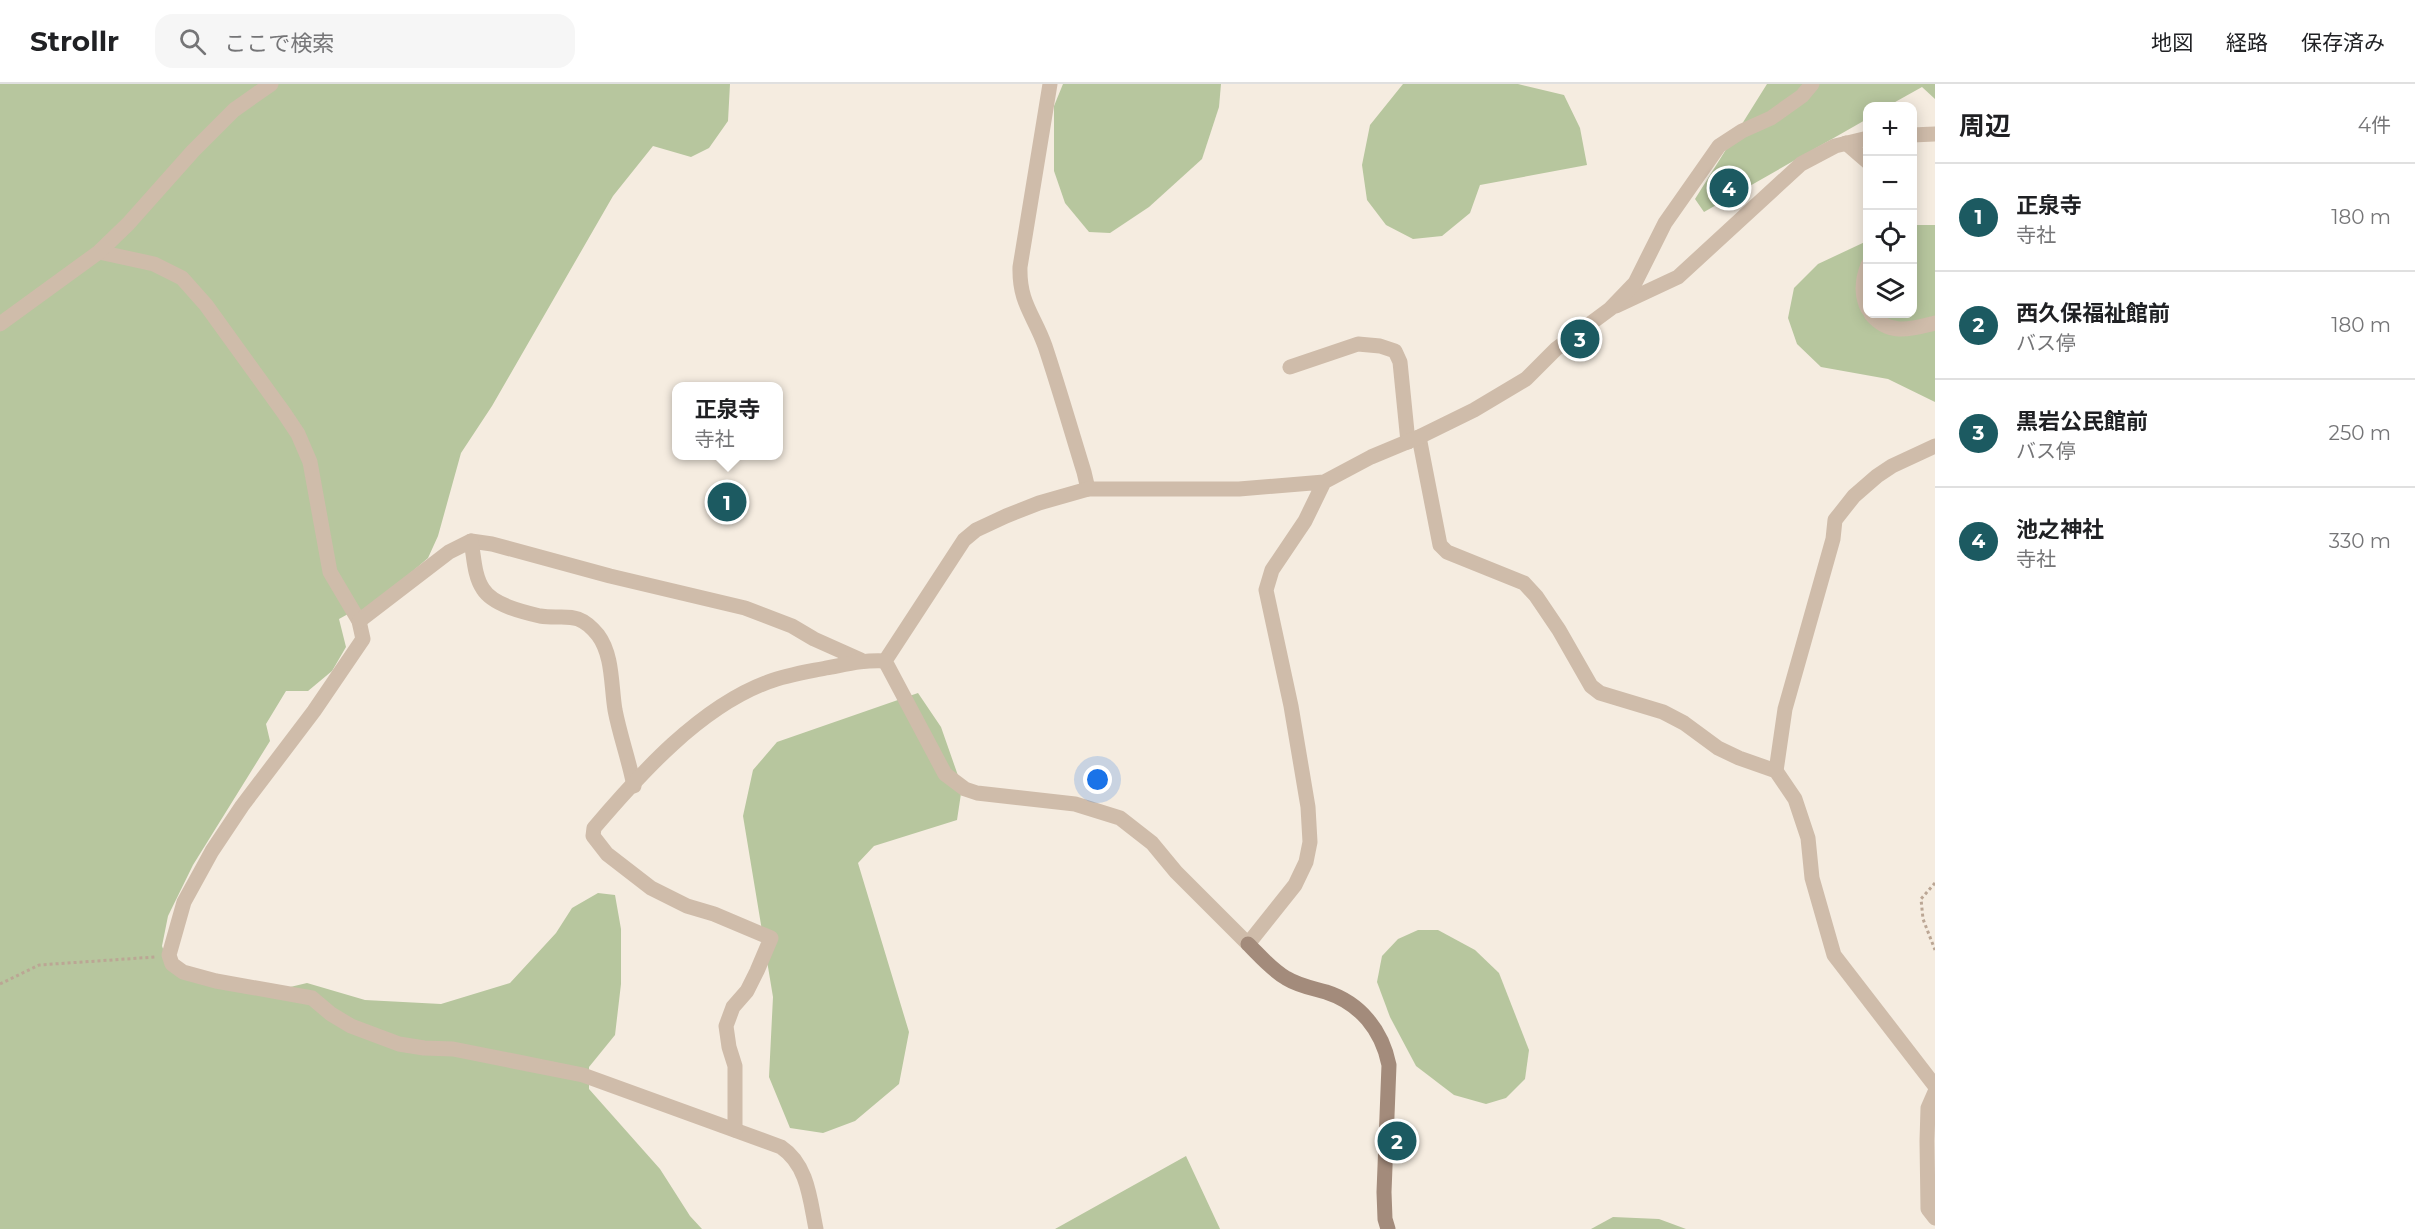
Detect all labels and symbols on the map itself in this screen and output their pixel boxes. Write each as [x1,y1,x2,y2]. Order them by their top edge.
pin: 4 [1710,166,1748,210]
pin: 3 [1560,316,1600,362]
pin: 1 [708,480,746,524]
your location [1083,765,1112,794]
pin: 2 [1378,1118,1416,1164]

